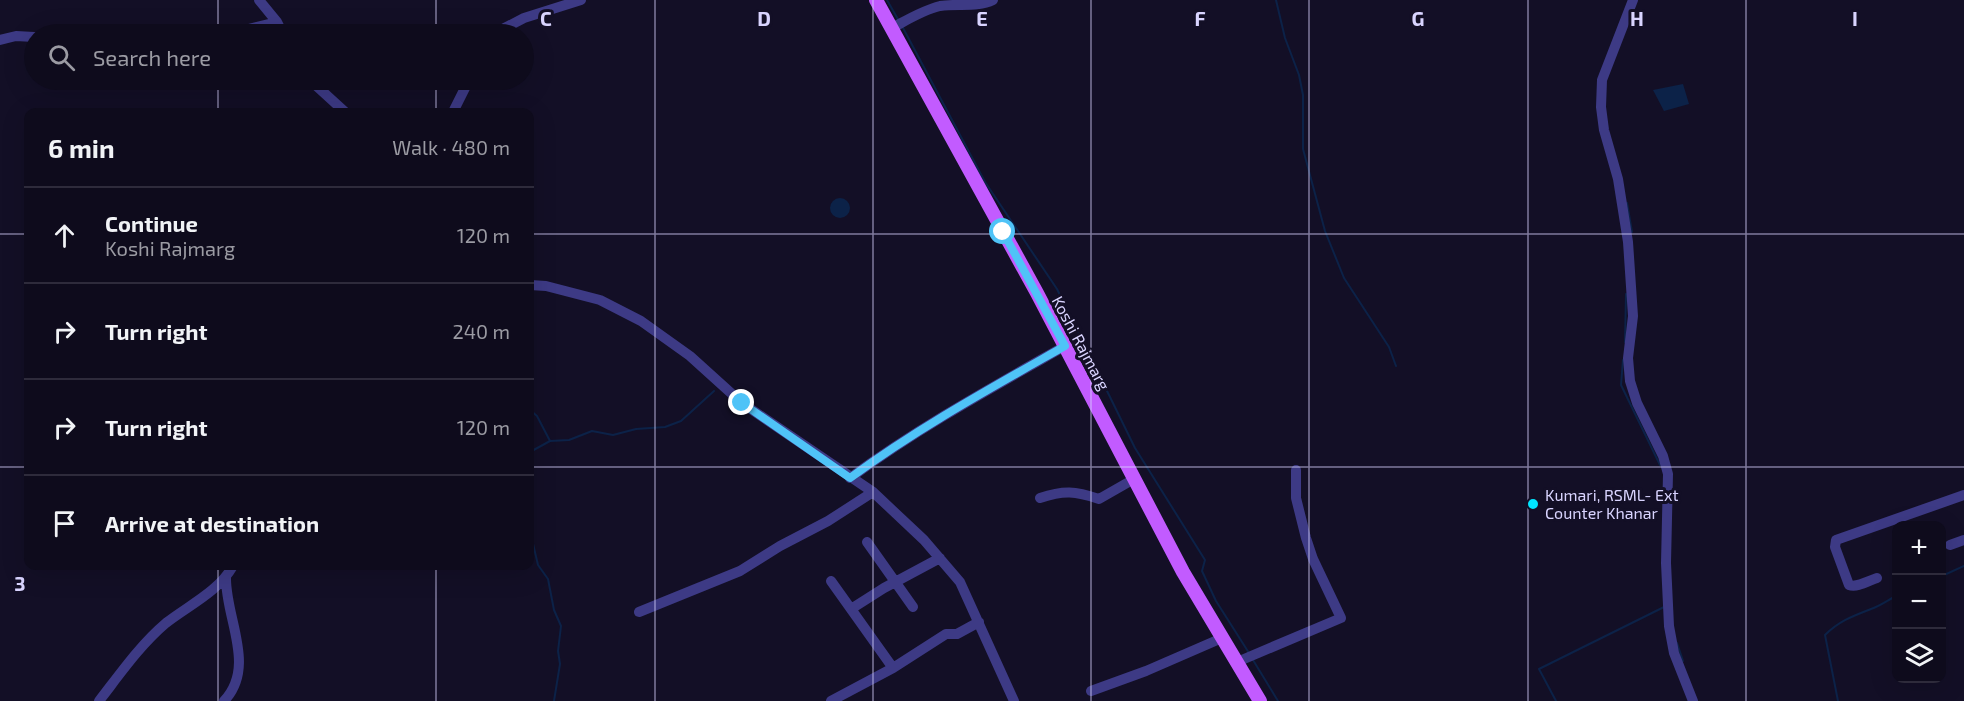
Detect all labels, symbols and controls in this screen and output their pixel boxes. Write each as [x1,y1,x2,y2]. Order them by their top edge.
text: C [540,6,552,30]
text: D [757,6,771,30]
text: E [976,6,988,30]
text: F [1194,6,1206,30]
text: G [1412,6,1424,30]
text: H [1630,6,1644,30]
text: I [1852,6,1858,30]
search box [24,24,534,90]
icon: search [45,41,78,74]
text: Search here [93,44,211,70]
text: 6 min [48,132,115,163]
text: Walk · 480 m [392,135,510,159]
text: Continue [105,210,198,236]
route start [989,218,1015,244]
icon: ahead [48,219,81,252]
text: 120 m [457,223,510,247]
text: Koshi Rajmarg [105,236,235,260]
street label: Koshi Rajmarg [1048,292,1114,394]
icon: right [48,315,81,348]
text: Turn right [105,318,207,344]
text: 240 m [452,319,510,343]
route end [728,389,754,415]
icon: right [48,411,81,444]
text: Turn right [105,414,207,440]
text: 120 m [457,415,510,439]
place label: Kumari, RSML- Ext Counter Khanar [1545,485,1679,522]
marker: Kumari, RSML- Ext Counter Khanar [1526,497,1540,511]
icon: arrive [48,507,81,540]
text: Arrive at destination [105,510,319,536]
map controls [1892,521,1946,683]
button: + [1892,521,1946,575]
text: 3 [14,571,26,595]
button: − [1892,575,1946,629]
button: layers [1892,629,1946,683]

